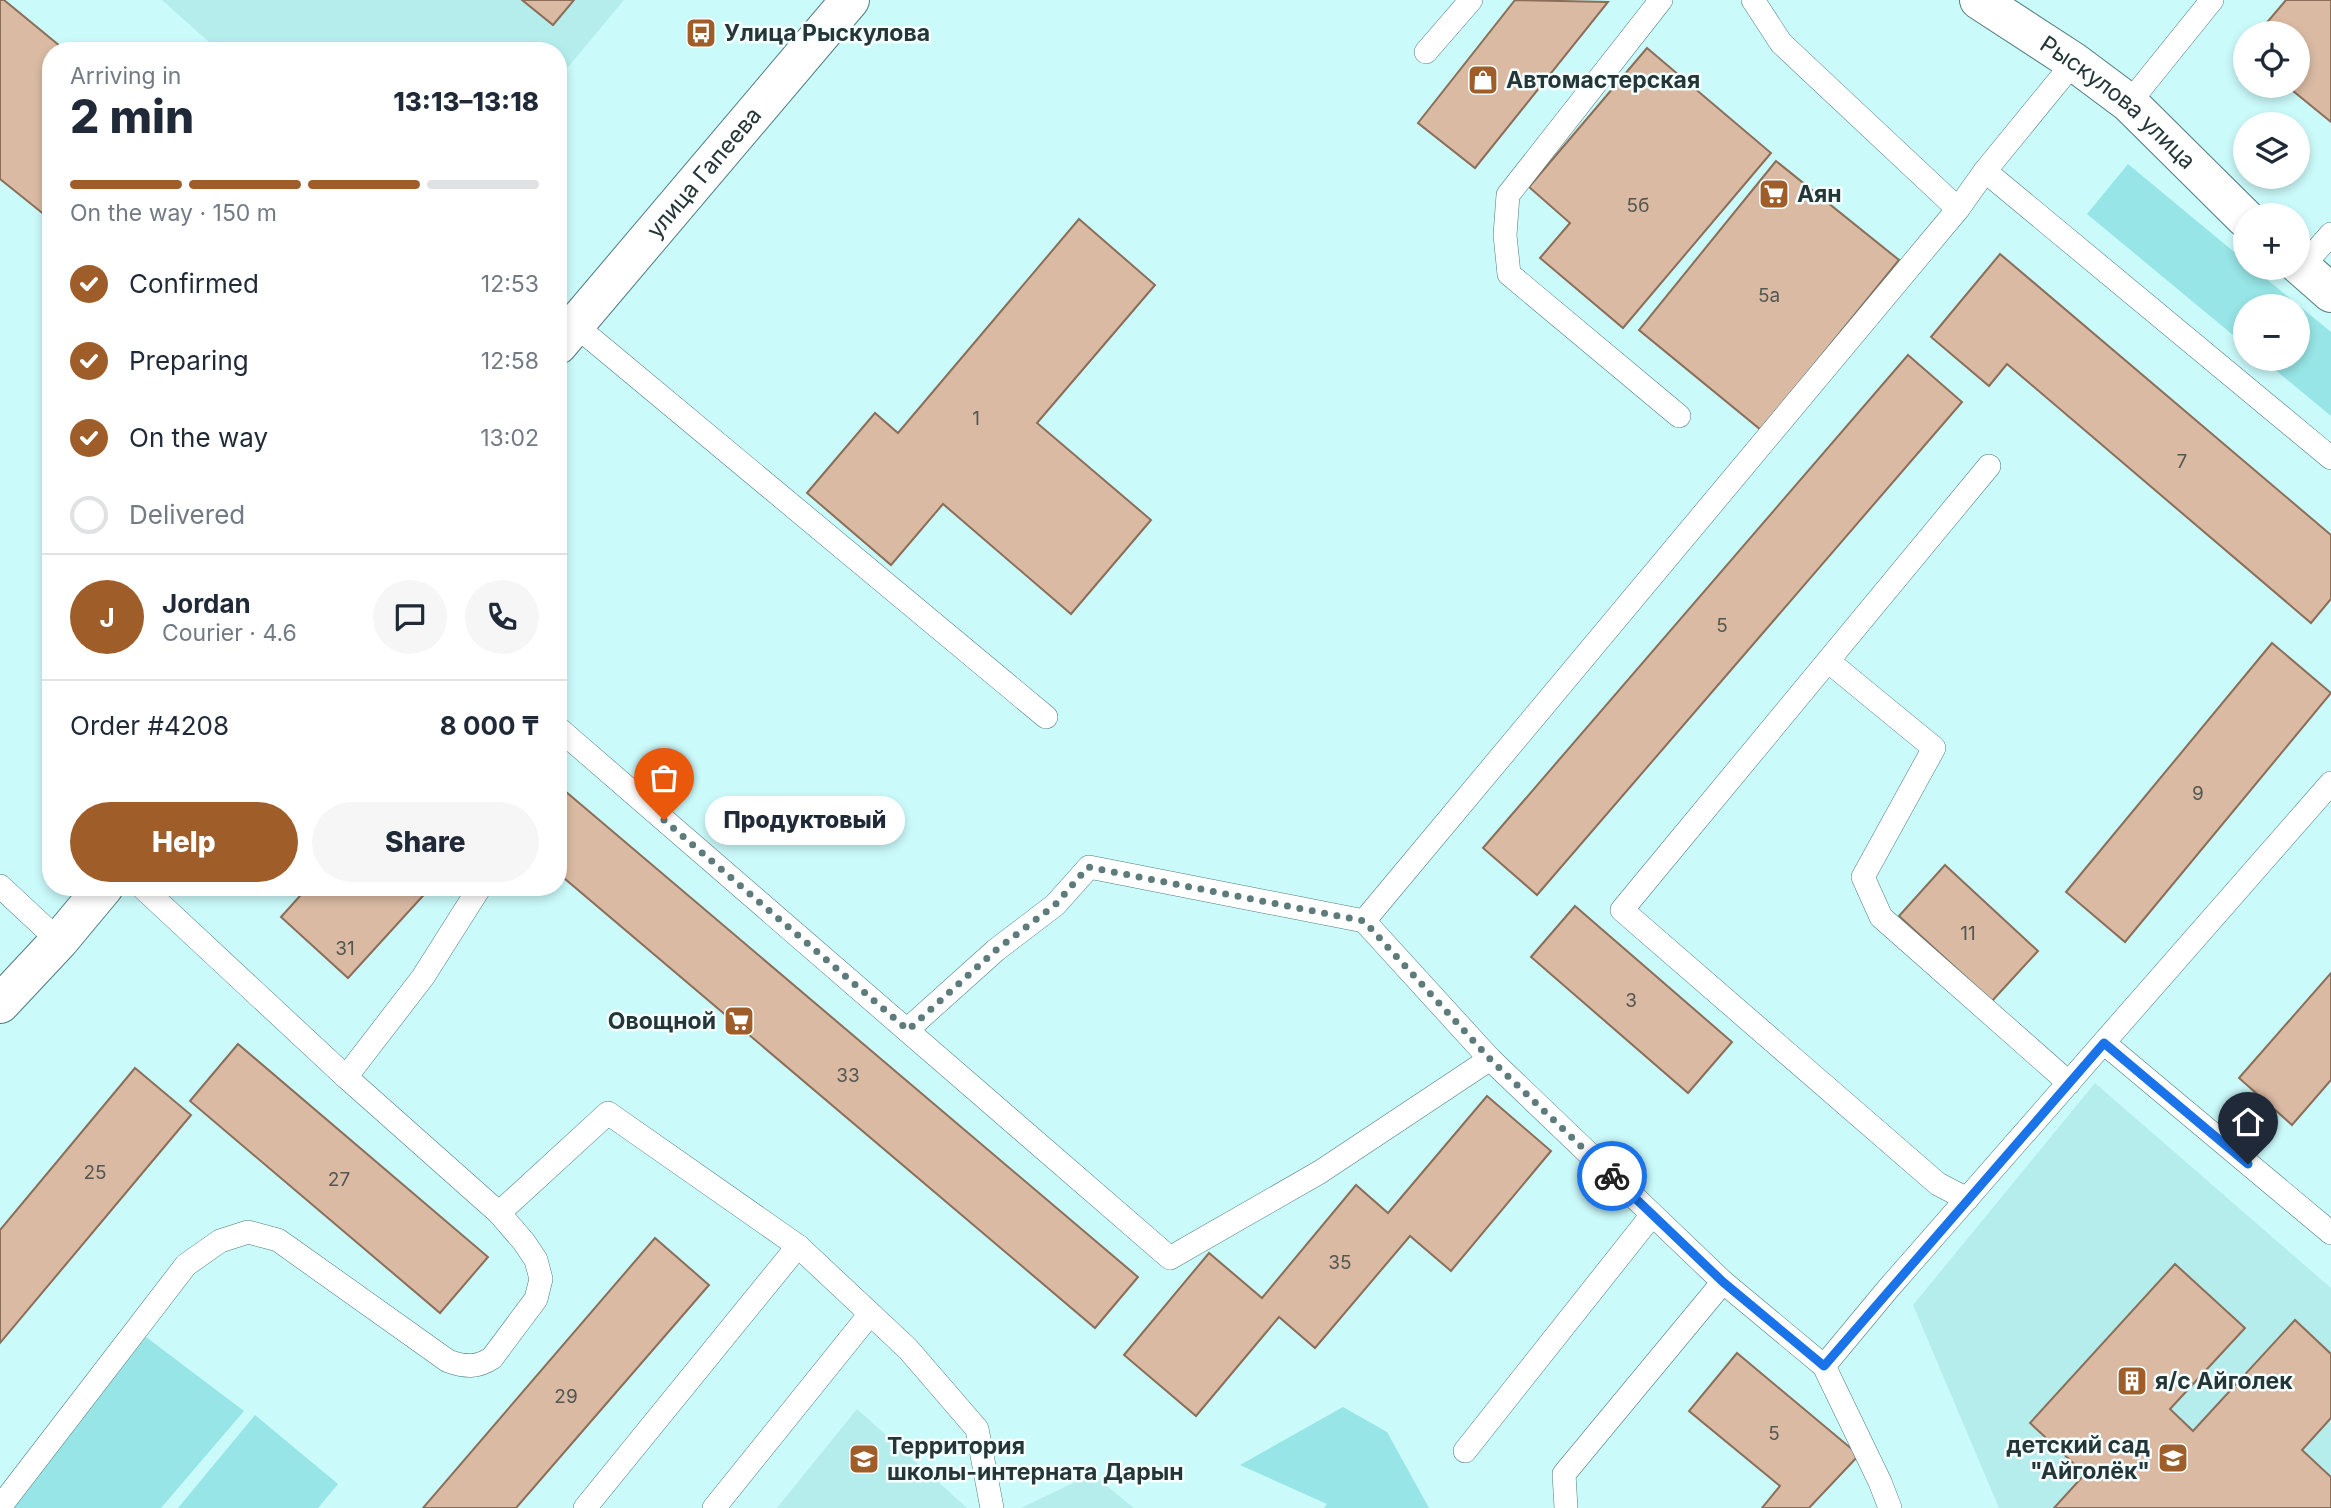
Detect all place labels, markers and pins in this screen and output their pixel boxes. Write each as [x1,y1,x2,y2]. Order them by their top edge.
bus stop icon: Улица Рыскулова [684,16,718,50]
place label: Улица Рыскулова [724,19,930,47]
shop icon: Автомастерская [1466,63,1500,97]
place label: Автомастерская [1506,66,1700,94]
supermarket icon: Аян [1757,177,1791,211]
place label: Аян [1797,180,1842,208]
pin [634,748,694,820]
callout: Продуктовый [706,796,906,844]
supermarket icon: Овощной [722,1004,756,1038]
place label: Овощной [608,1007,716,1035]
pin [2218,1092,2278,1164]
building icon: я/c Айголек [2115,1364,2149,1398]
place label: я/c Айголек [2155,1367,2293,1395]
place label: детский сад "Айголёк" [2006,1431,2150,1485]
place label: Территория школы-интерната Дарын [887,1432,1184,1486]
school or university icon: детский сад "Айголёк" [2156,1441,2190,1475]
school or university icon: Территория школы-интерната Дарын [847,1442,881,1476]

